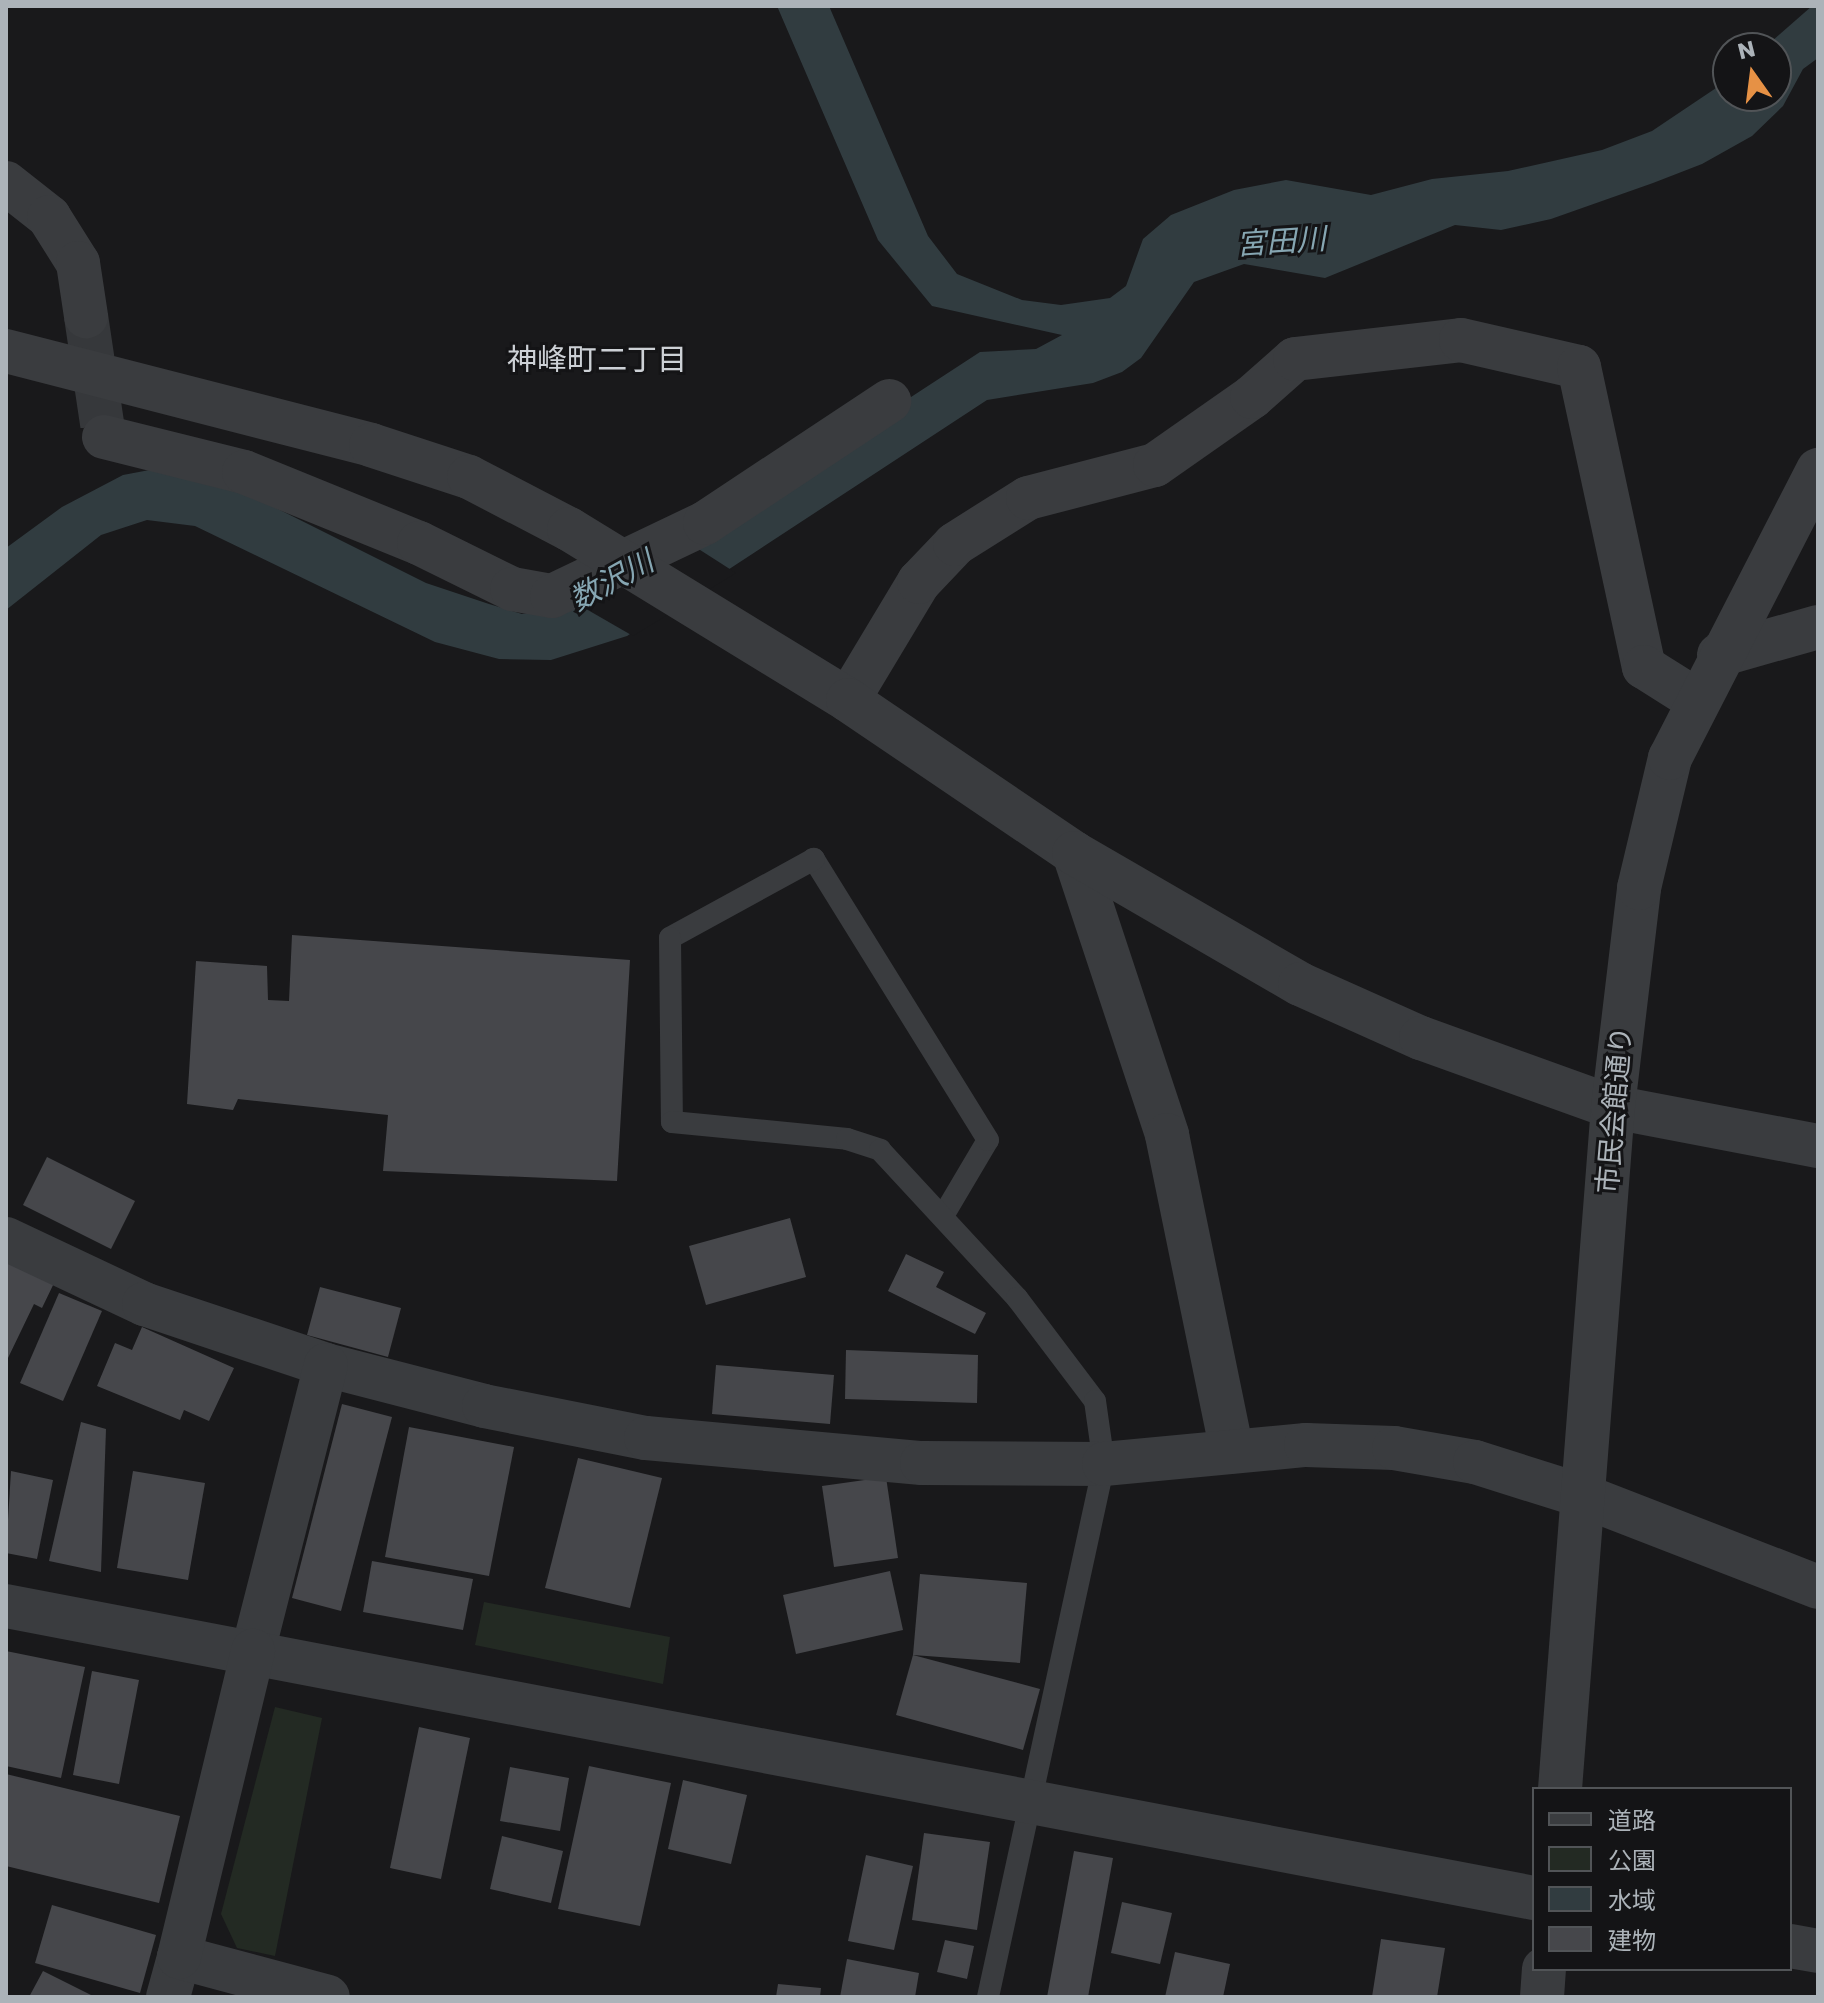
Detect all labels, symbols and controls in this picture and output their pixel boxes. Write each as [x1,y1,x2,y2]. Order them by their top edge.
north arrow [1712,32,1792,112]
text: N [1735,33,1758,67]
water label: 宮田川 [1235,221,1327,263]
district label: 神峰町二丁目 [507,342,687,378]
water label: 数沢川 [564,543,660,619]
street label: 市民会館通り [1591,1025,1639,1195]
legend [1532,1787,1792,1971]
text: 道路 [1608,1804,1656,1837]
text: 公園 [1608,1844,1656,1877]
text: 水域 [1608,1884,1656,1917]
text: 建物 [1608,1924,1656,1957]

